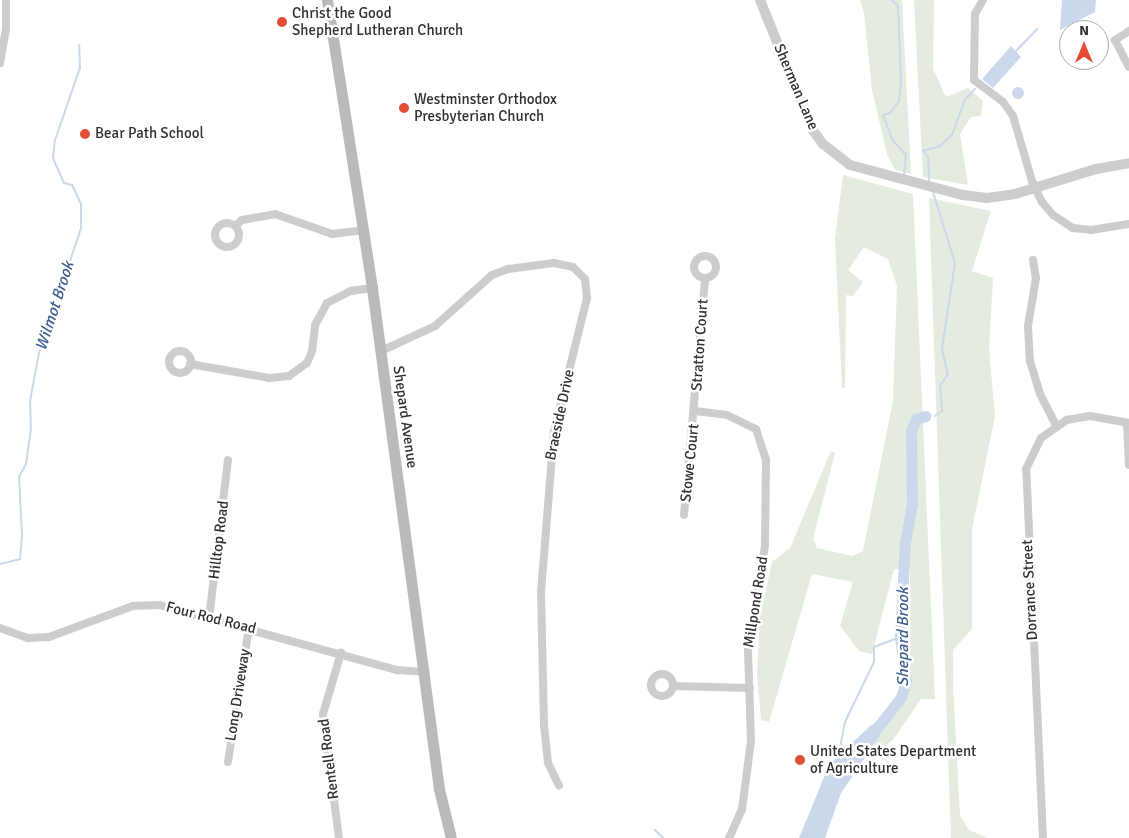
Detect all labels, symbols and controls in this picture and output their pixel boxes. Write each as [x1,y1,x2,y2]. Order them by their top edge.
place label: Christ the Good Shepherd Lutheran Church [292,4,463,39]
marker: Christ the Good Shepherd Lutheran Church [276,16,288,28]
north arrow [1059,20,1109,70]
text: N [1079,22,1089,39]
street label: Sherman Lane [770,41,822,133]
place label: Westminster Orthodox Presbyterian Church [414,90,557,125]
marker: Westminster Orthodox Presbyterian Church [398,102,410,114]
place label: Bear Path School [95,125,204,143]
marker: Bear Path School [79,128,91,140]
water label: Wilmot Brook [32,259,78,353]
street label: Stratton Court [688,298,712,392]
street label: Shepard Avenue [389,365,421,469]
street label: Braeside Drive [542,368,578,462]
street label: Stowe Court [677,423,703,503]
street label: Hilltop Road [205,500,233,580]
street label: Dorrance Street [1018,539,1042,641]
street label: Millpond Road [740,555,772,649]
water label: Shepard Brook [893,587,913,687]
street label: Four Rod Road [164,598,258,638]
street label: Long Driveway [222,648,254,742]
street label: Rentell Road [315,718,343,800]
place label: United States Department of Agriculture [810,742,976,777]
marker: United States Department of Agriculture [794,754,806,766]

